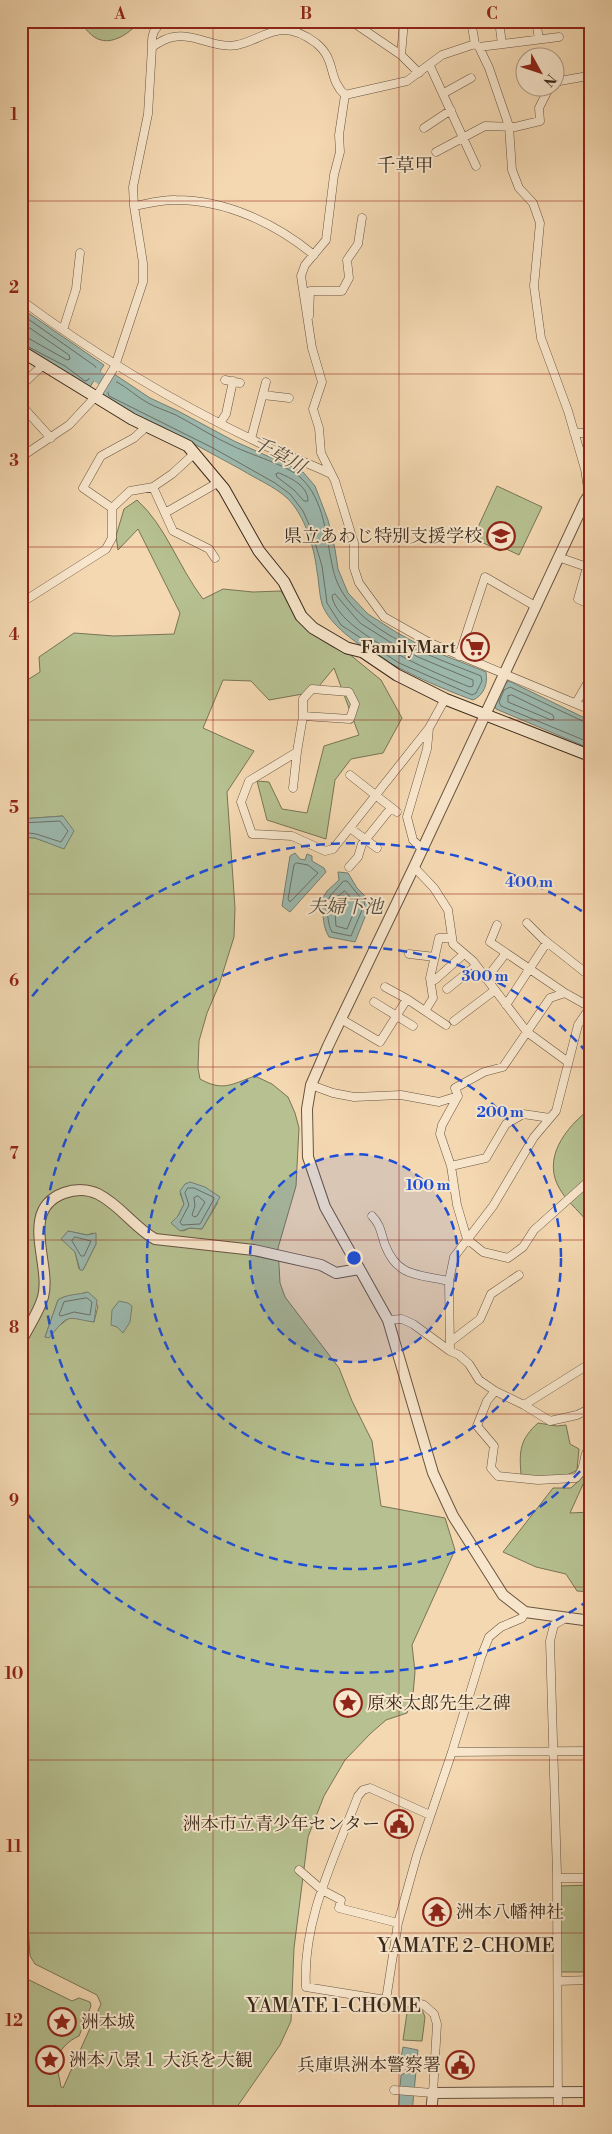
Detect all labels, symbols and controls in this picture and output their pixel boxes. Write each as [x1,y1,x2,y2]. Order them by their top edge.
text: A [113,4,126,24]
text: B [300,4,312,24]
text: C [486,4,498,24]
north arrow [514,48,564,98]
text: N [539,70,560,90]
text: 1 [10,105,18,125]
district label: 千草甲 [376,154,434,178]
text: 2 [9,278,19,298]
water label: 千草川 [248,431,311,480]
text: 3 [9,451,19,471]
school or university icon: 県立あわじ特別支援学校 [486,521,516,551]
place label: 県立あわじ特別支援学校 [284,525,482,548]
text: 4 [9,625,20,645]
supermarket icon: FamilyMart [460,632,490,662]
place label: FamilyMart [361,636,457,659]
text: 5 [9,798,19,818]
text: 400 m [505,873,553,892]
water label: 夫婦下池 [307,895,385,919]
text: 300 m [462,967,509,986]
text: 6 [9,971,19,991]
text: 200 m [476,1103,524,1122]
text: 7 [9,1144,19,1164]
text: 100 m [406,1176,451,1195]
centre of rings [345,1249,363,1267]
text: 8 [9,1318,19,1338]
text: 9 [9,1491,19,1511]
text: 10 [5,1664,23,1684]
place icon: 原來太郎先生之碑 [333,1688,363,1718]
place label: 原來太郎先生之碑 [367,1692,511,1715]
public building icon: 洲本市立青少年センター [384,1809,414,1839]
place label: 洲本市立青少年センター [183,1813,380,1836]
text: 11 [6,1837,22,1857]
temple icon: 洲本八幡神社 [422,1897,452,1927]
place label: 洲本八幡神社 [456,1901,564,1924]
district label: YAMATE 2-CHOME [376,1934,555,1958]
district label: YAMATE 1-CHOME [246,1994,421,2018]
place icon: 洲本城 [47,2007,77,2037]
text: 12 [5,2011,23,2031]
place label: 洲本城 [81,2011,135,2034]
place icon: 洲本八景１ 大浜を大観 [35,2045,65,2075]
place label: 洲本八景１ 大浜を大観 [69,2049,253,2072]
public building icon: 兵庫県洲本警察署 [445,2050,475,2080]
place label: 兵庫県洲本警察署 [297,2054,441,2077]

